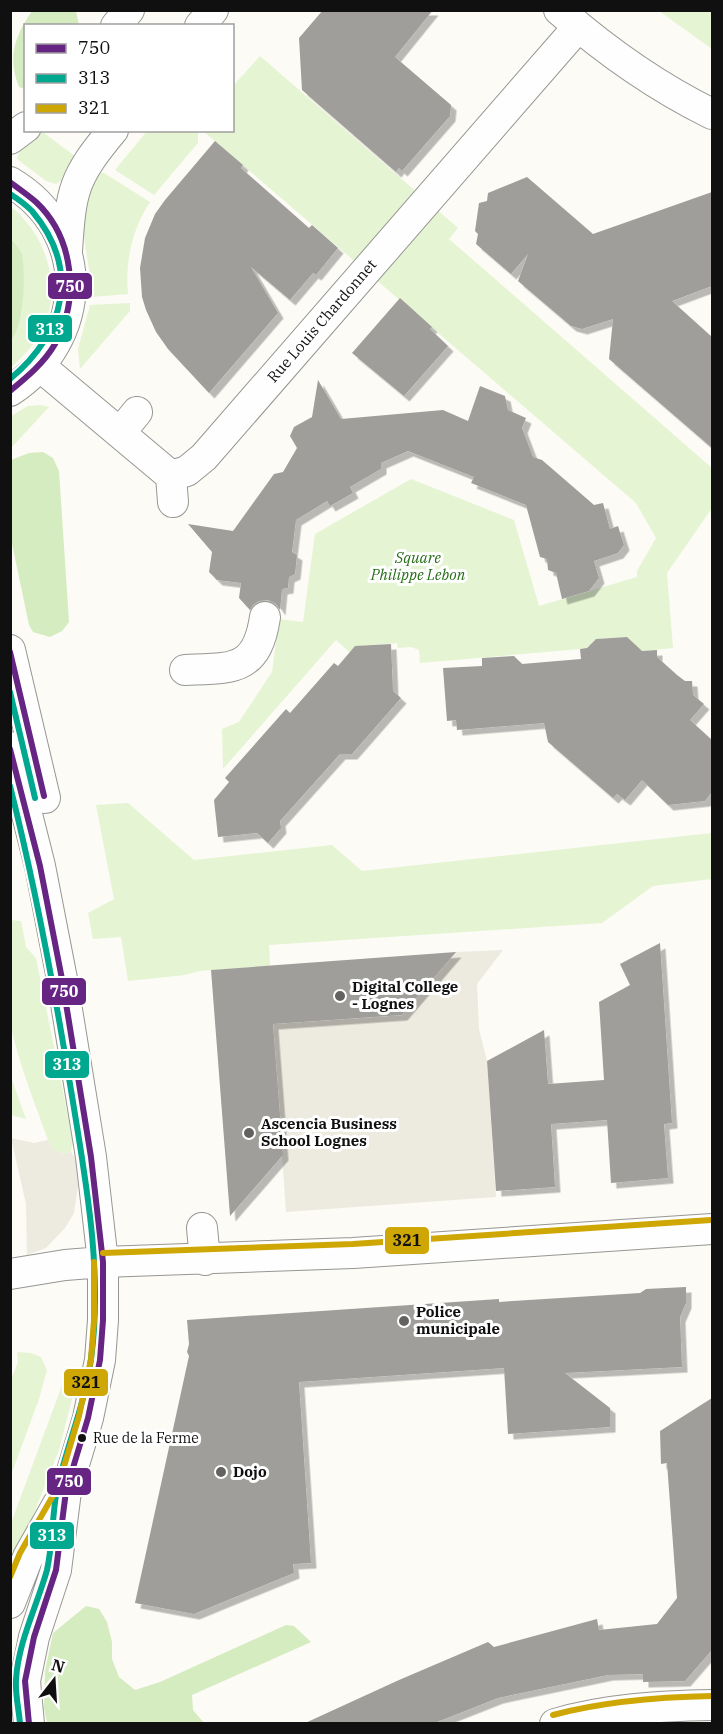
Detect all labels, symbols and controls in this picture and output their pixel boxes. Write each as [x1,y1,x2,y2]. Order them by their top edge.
legend [24,24,234,132]
text: 750 [78,36,110,59]
text: 313 [78,66,110,89]
text: 321 [78,96,110,119]
street label: Rue Louis Chardonnet [263,255,380,386]
line badge: 750 [47,272,93,300]
text: 750 [56,276,85,296]
line badge: 313 [27,314,73,343]
text: 313 [36,319,64,339]
park label: Square Philippe Lebon [370,548,466,584]
line badge: 750 [41,977,87,1006]
place label: Digital College - Lognes [352,977,458,1013]
text: 750 [50,981,79,1001]
marker: Digital College - Lognes [333,989,347,1003]
line badge: 313 [44,1050,90,1079]
text: 313 [53,1054,81,1074]
place label: Ascencia Business School Lognes [261,1114,397,1150]
marker: Ascencia Business School Lognes [242,1126,256,1140]
line badge: 321 [384,1226,430,1255]
text: 321 [393,1230,421,1250]
place label: Police municipale [416,1302,500,1338]
marker: Police municipale [397,1314,411,1328]
line badge: 321 [63,1368,109,1397]
text: 321 [72,1372,100,1392]
place label: Rue de la Ferme [93,1429,199,1447]
marker: Rue de la Ferme [76,1432,88,1444]
place label: Dojo [233,1462,267,1481]
marker: Dojo [214,1465,228,1479]
line badge: 750 [46,1467,92,1496]
text: 750 [55,1471,84,1491]
line badge: 313 [29,1521,75,1550]
text: 313 [38,1525,66,1545]
north arrow [24,1650,84,1710]
text: N [49,1654,67,1677]

